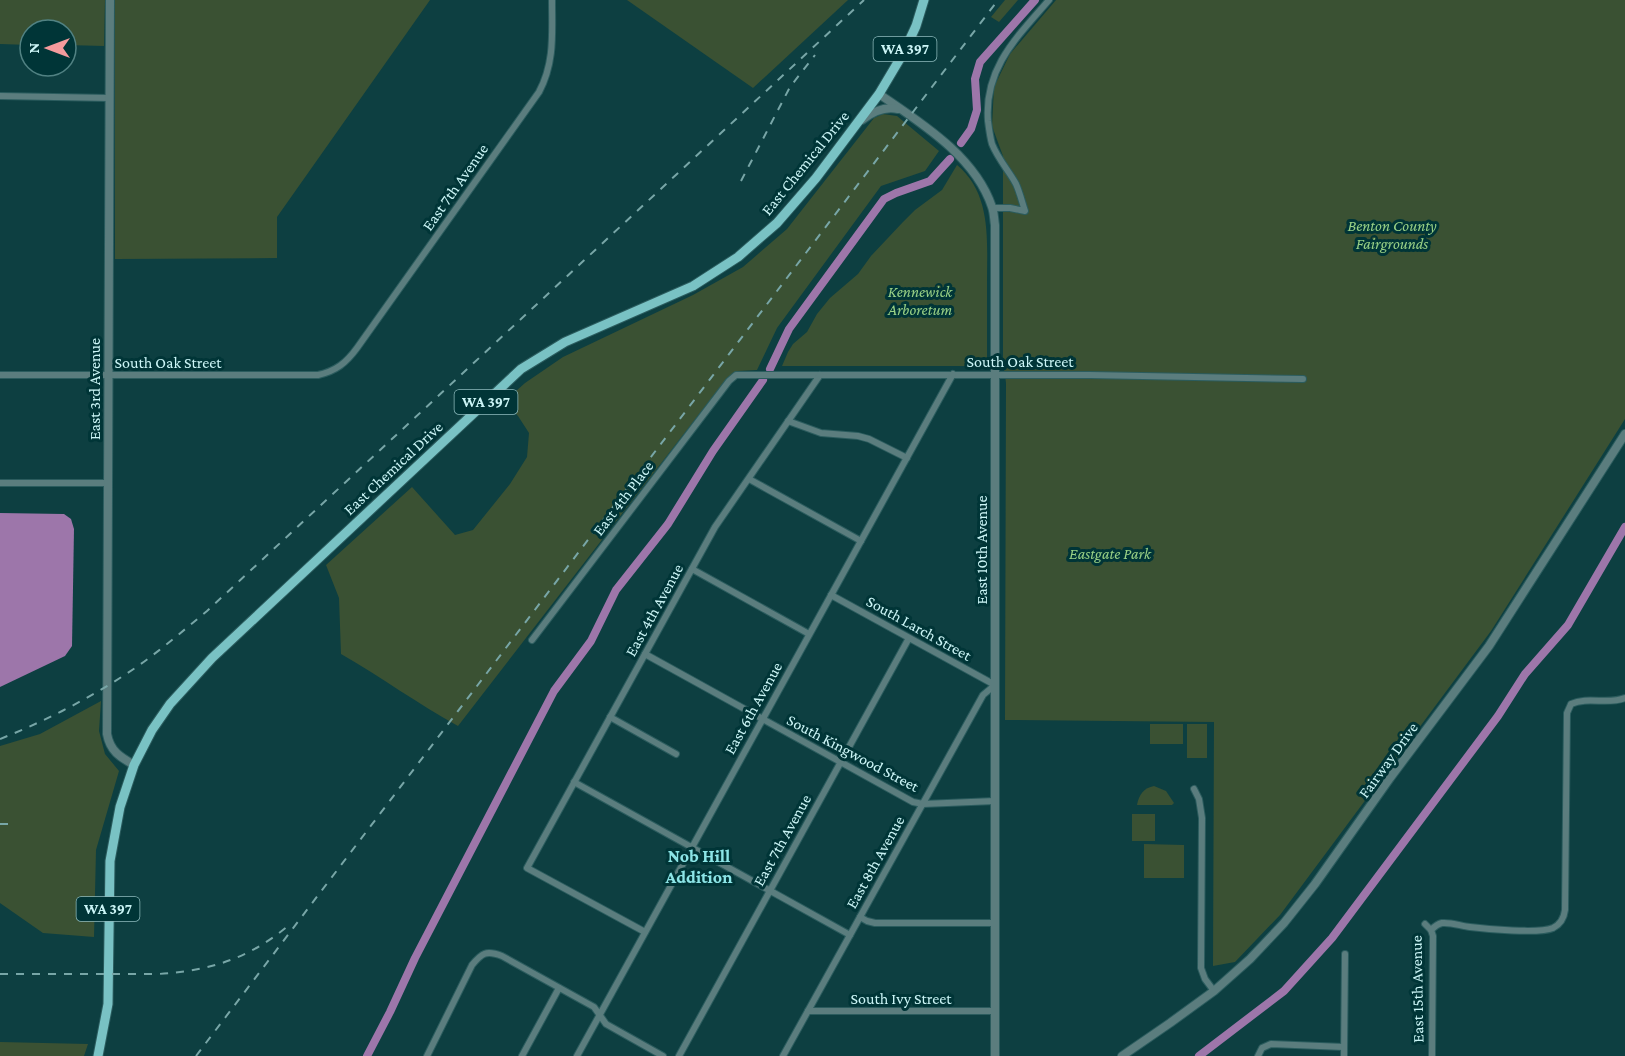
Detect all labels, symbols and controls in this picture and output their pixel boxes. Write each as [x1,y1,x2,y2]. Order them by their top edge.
north arrow [18,18,78,78]
road number: WA 397 [874,37,936,61]
text: N [25,42,42,53]
street label: East Chemical Drive [758,108,852,218]
street label: East 7th Avenue [419,140,491,234]
park label: Benton County Fairgrounds [1347,217,1437,253]
park label: Kennewick Arboretum [887,283,953,318]
street label: East 3rd Avenue [86,338,103,440]
street label: South Oak Street [966,353,1074,370]
street label: South Oak Street [114,354,222,371]
road number: WA 397 [454,390,518,414]
street label: East Chemical Drive [340,418,446,518]
street label: East 4th Place [589,457,657,539]
street label: East 10th Avenue [973,495,990,605]
park label: Eastgate Park [1069,545,1152,563]
street label: East 4th Avenue [622,561,686,659]
street label: South Larch Street [864,592,975,664]
street label: East 6th Avenue [721,659,785,757]
street label: South Kingwood Street [784,711,922,796]
street label: Fairway Drive [1355,719,1422,802]
street label: East 7th Avenue [750,791,814,889]
street label: East 8th Avenue [843,813,907,911]
district label: Nob Hill Addition [664,846,733,887]
road number: WA 397 [76,897,140,921]
street label: East 15th Avenue [1408,935,1426,1043]
street label: South Ivy Street [850,990,952,1008]

